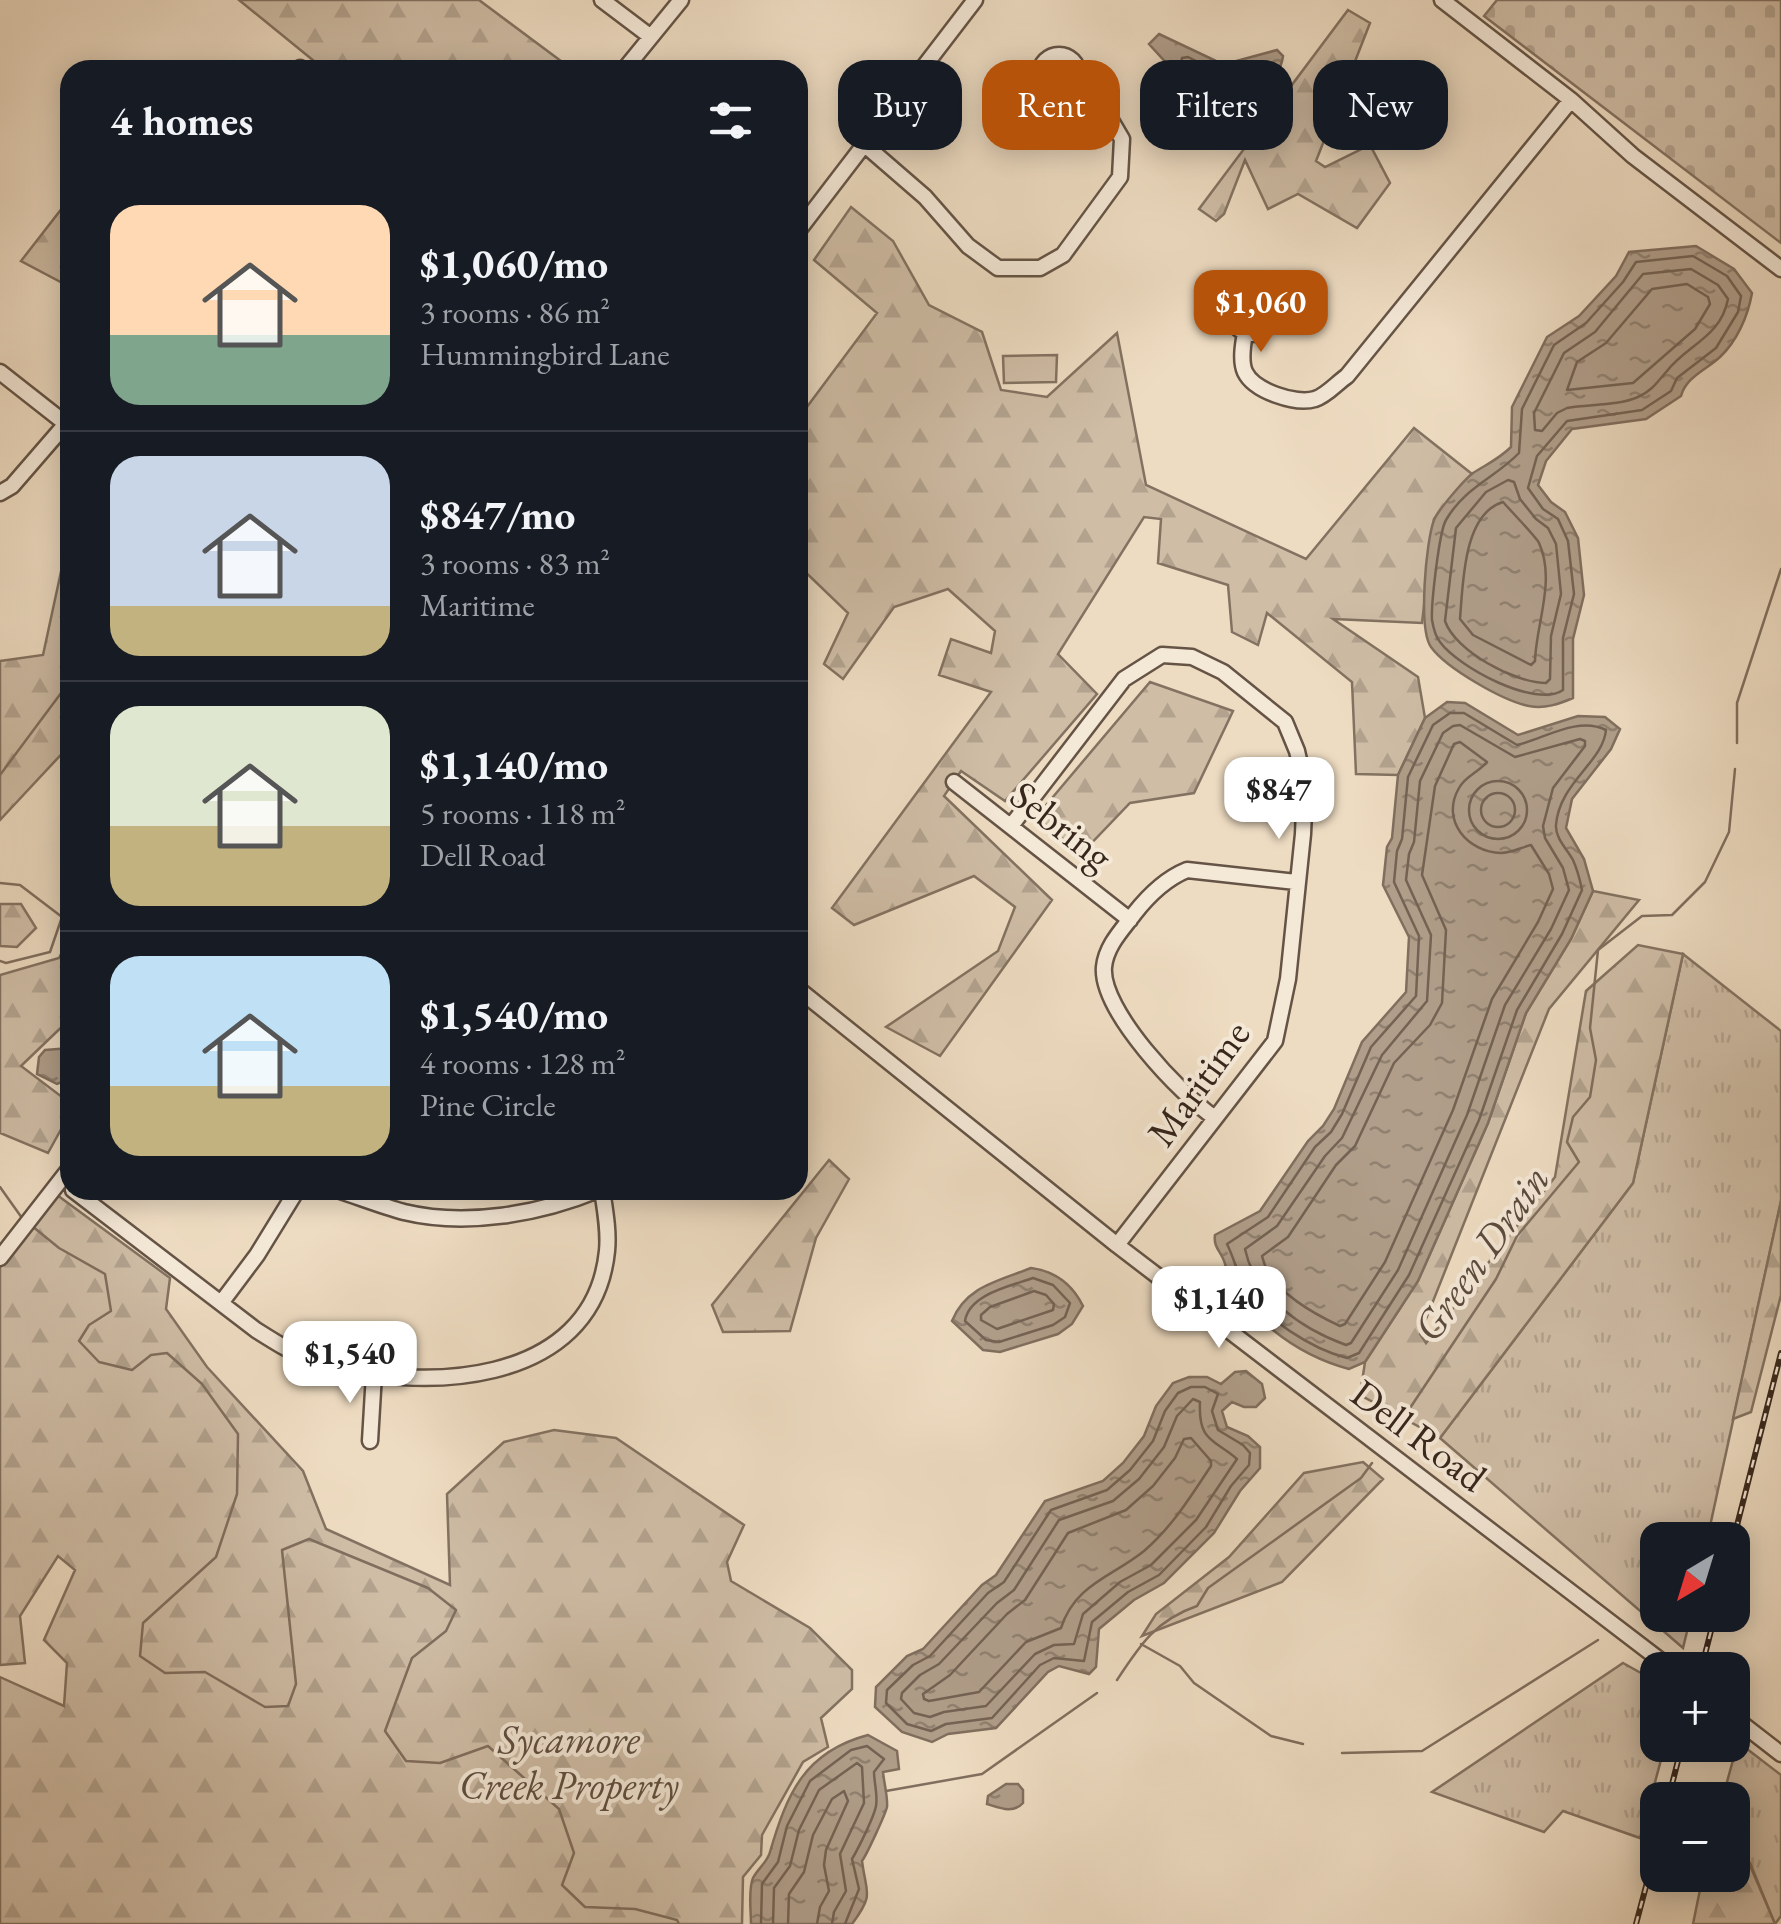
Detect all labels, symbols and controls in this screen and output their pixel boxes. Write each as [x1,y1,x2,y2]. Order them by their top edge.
chip: Buy [838,60,962,150]
chip: Rent [982,60,1120,150]
chip: Filters [1140,60,1293,150]
chip: New [1313,60,1448,150]
text: 4 homes [110,93,253,148]
icon: filters [703,93,758,148]
text: $1,060/mo [420,236,608,291]
icon: home [190,245,310,365]
pin: $1,060 [1180,270,1342,355]
text: $1,060 [1216,281,1306,323]
text: 3 rooms · 86 m² [420,291,610,333]
text: Hummingbird Lane [420,333,670,375]
text: $847/mo [420,487,576,542]
icon: home [190,496,310,616]
text: 3 rooms · 83 m² [420,542,610,584]
text: Maritime [420,584,535,626]
text: $1,140/mo [420,737,608,792]
icon: home [190,746,310,866]
pin: $847 [1220,757,1338,842]
text: $847 [1246,768,1312,810]
street label: Sebring [1000,769,1124,882]
text: 5 rooms · 118 m² [420,792,626,834]
text: Dell Road [420,834,545,876]
text: $1,540/mo [420,987,608,1042]
icon: home [190,996,310,1116]
street label: Maritime [1135,1010,1261,1156]
text: 4 rooms · 128 m² [420,1042,626,1084]
text: Pine Circle [420,1084,556,1126]
water label: Green Drain [1400,1154,1562,1352]
pin: $1,140 [1138,1266,1300,1351]
text: $1,140 [1174,1277,1264,1319]
pin: $1,540 [269,1321,431,1406]
text: $1,540 [305,1332,395,1374]
street label: Dell Road [1341,1367,1498,1503]
north arrow [1640,1522,1750,1632]
map controls [1640,1522,1750,1892]
button: + [1640,1652,1750,1762]
park label: Sycamore Creek Property [459,1713,679,1811]
button: − [1640,1782,1750,1892]

